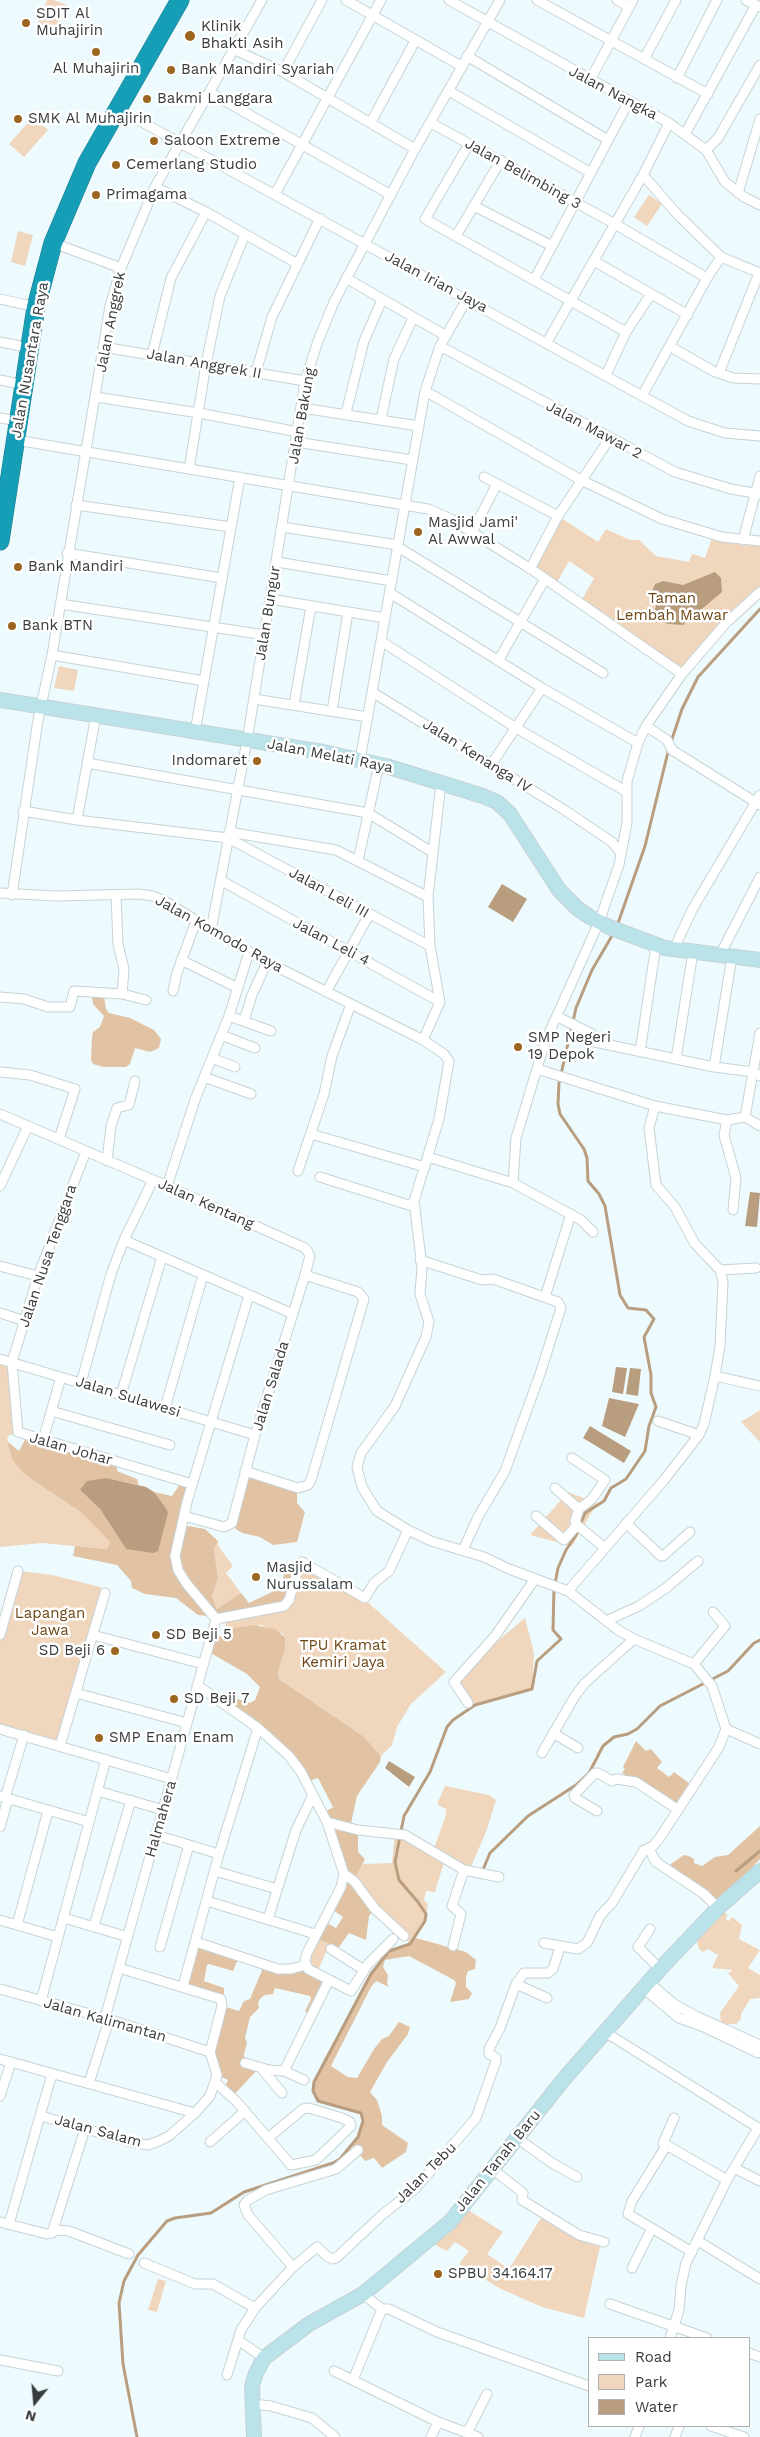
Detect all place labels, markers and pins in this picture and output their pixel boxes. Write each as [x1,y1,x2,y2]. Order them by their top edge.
place label: SDIT Al Muhajirin [36,5,103,40]
marker: SDIT Al Muhajirin [20,17,32,29]
place label: Klinik Bhakti Asih [201,18,283,53]
marker: Klinik Bhakti Asih [183,29,197,43]
marker: Al Muhajirin [90,46,102,58]
place label: Al Muhajirin [53,60,139,78]
place label: Bank Mandiri Syariah [181,61,334,79]
marker: Bank Mandiri Syariah [165,64,177,76]
place label: Bakmi Langgara [157,90,273,108]
marker: Bakmi Langgara [141,93,153,105]
place label: SMK Al Muhajirin [28,110,152,128]
marker: SMK Al Muhajirin [12,113,24,125]
place label: Saloon Extreme [164,132,280,150]
marker: Saloon Extreme [148,135,160,147]
place label: Cemerlang Studio [126,156,257,174]
marker: Cemerlang Studio [110,159,122,171]
place label: Primagama [106,186,187,204]
marker: Primagama [90,189,102,201]
place label: Masjid Jami' Al Awwal [428,514,518,549]
marker: Masjid Jami' Al Awwal [412,526,424,538]
place label: Bank Mandiri [28,558,123,576]
marker: Bank Mandiri [12,561,24,573]
place label: Bank BTN [22,617,93,635]
marker: Bank BTN [6,620,18,632]
place label: Indomaret [172,752,247,770]
marker: Indomaret [251,755,263,767]
place label: SMP Negeri 19 Depok [528,1029,611,1064]
marker: SMP Negeri 19 Depok [512,1041,524,1053]
place label: Masjid Nurussalam [266,1559,353,1594]
marker: Masjid Nurussalam [250,1571,262,1583]
place label: SD Beji 5 [166,1626,232,1644]
marker: SD Beji 5 [150,1629,162,1641]
place label: SD Beji 6 [39,1642,105,1660]
marker: SD Beji 6 [109,1645,121,1657]
place label: SD Beji 7 [184,1690,250,1708]
marker: SD Beji 7 [168,1693,180,1705]
place label: SMP Enam Enam [109,1729,234,1747]
marker: SMP Enam Enam [93,1732,105,1744]
place label: SPBU 34.164.17 [448,2265,553,2283]
marker: SPBU 34.164.17 [432,2268,444,2280]

